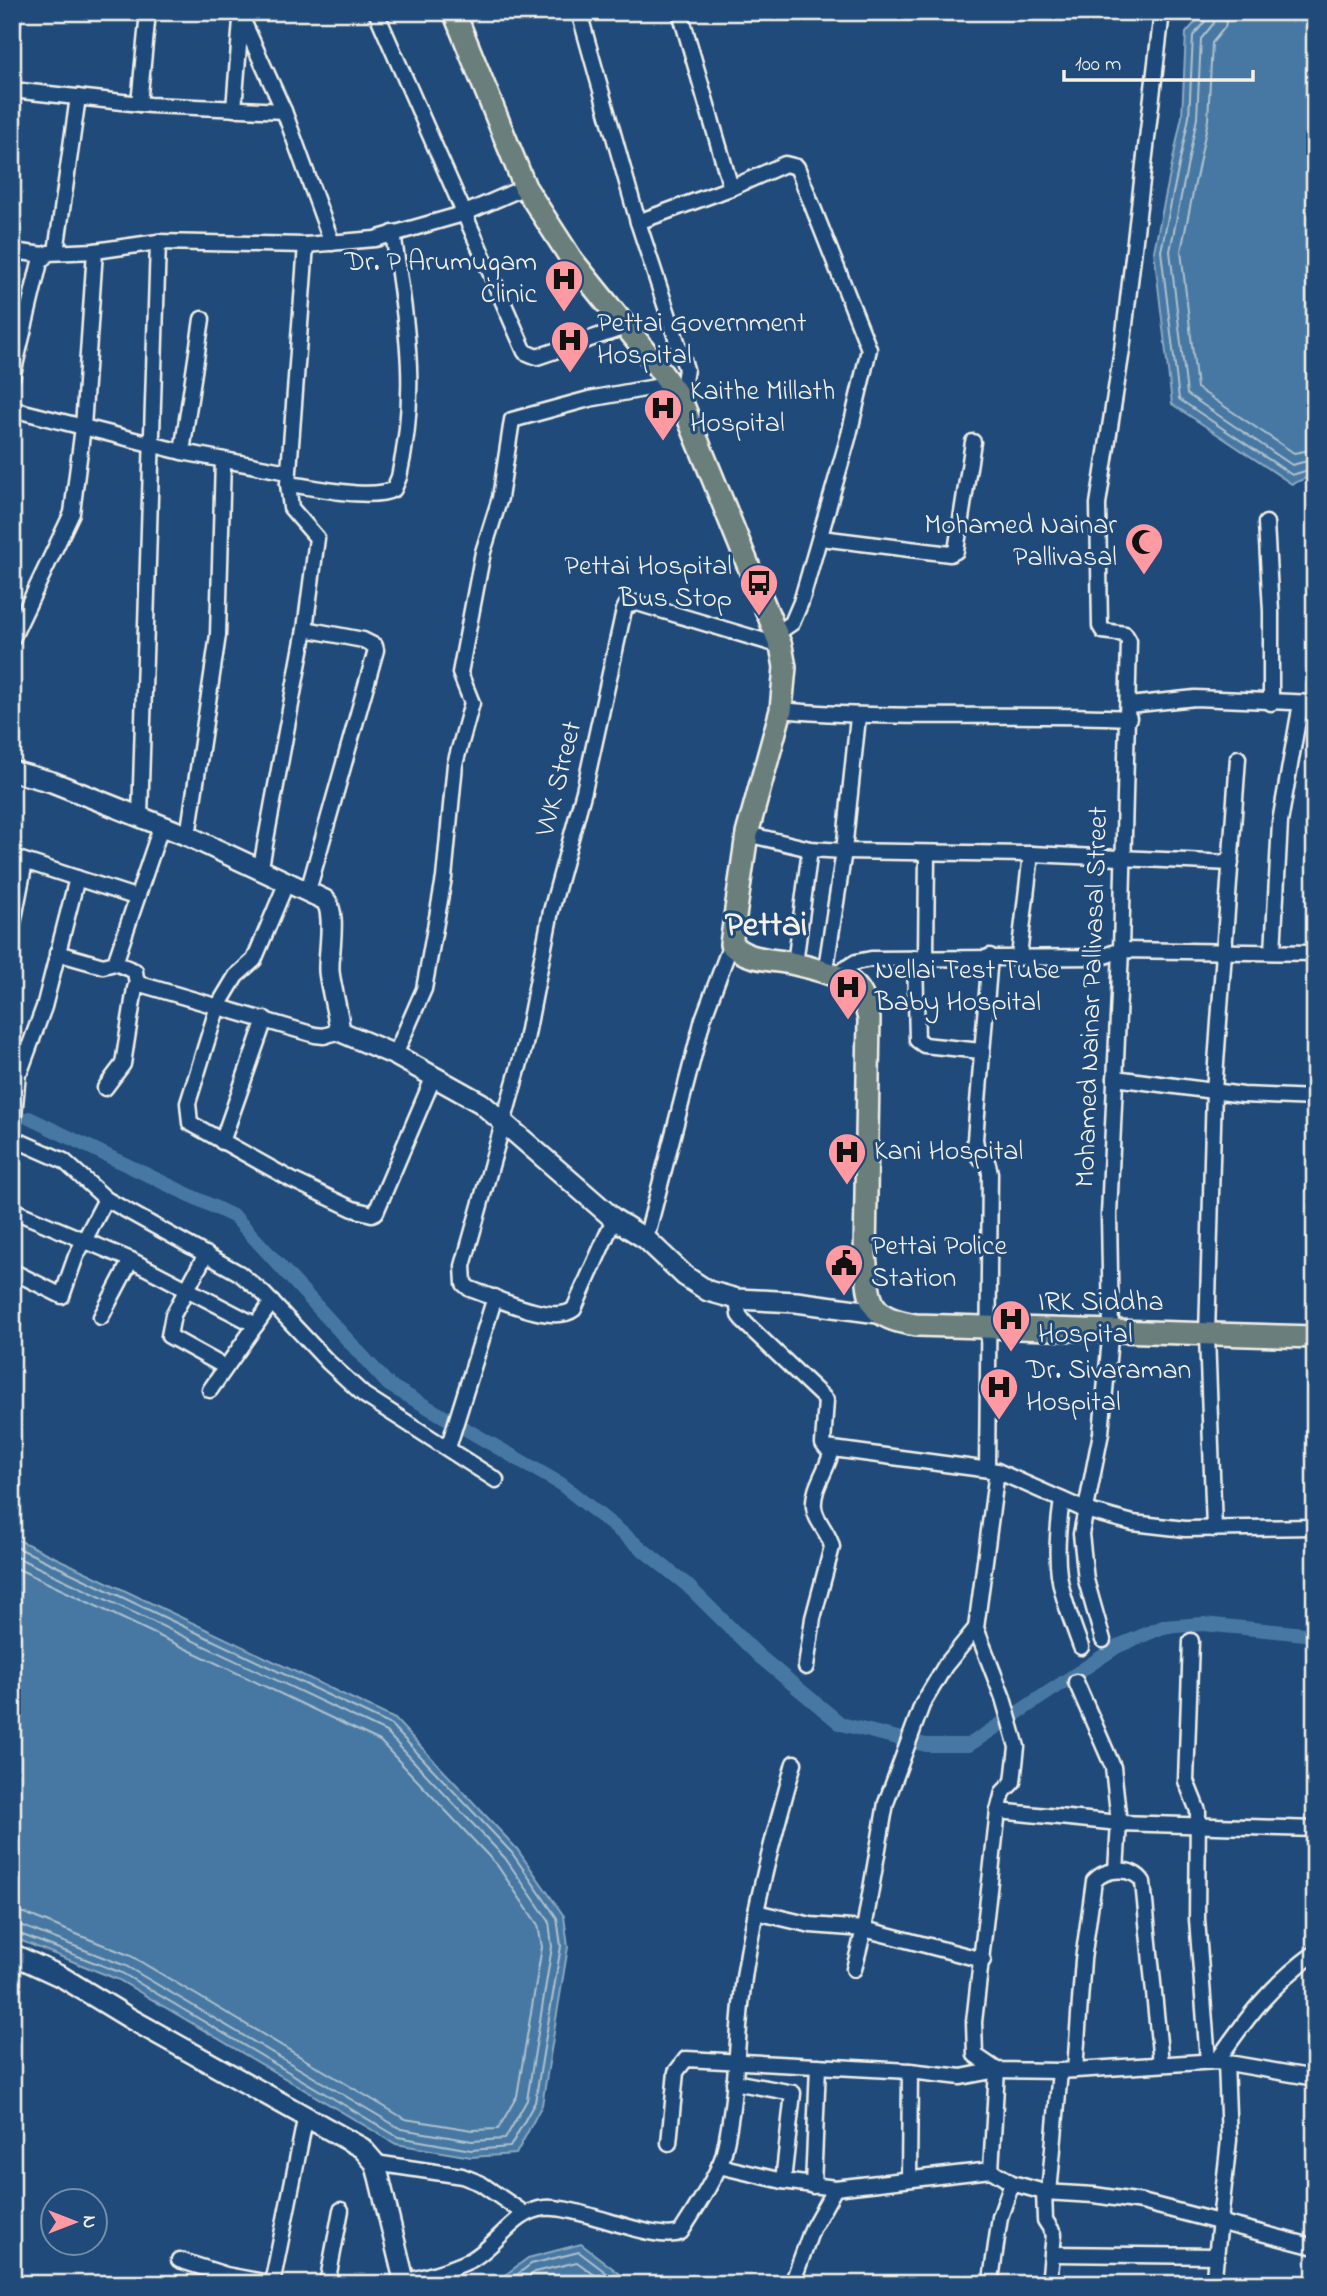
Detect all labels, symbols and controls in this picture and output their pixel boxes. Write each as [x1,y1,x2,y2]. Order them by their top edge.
scale bar [1064,38,1254,82]
text: 100 m [1075,50,1121,80]
place label: Dr. P Arumugam Clinic [344,243,538,316]
hospital icon: Dr. P Arumugam Clinic [543,258,585,313]
place label: Pettai Government Hospital [597,304,806,377]
hospital icon: Pettai Government Hospital [549,319,591,374]
place label: Kaithe Millath Hospital [690,372,835,445]
hospital icon: Kaithe Millath Hospital [642,387,684,442]
place label: Mohamed Nainar Pallivasal [924,506,1117,579]
mosque icon: Mohamed Nainar Pallivasal [1123,521,1165,576]
place label: Pettai Hospital Bus Stop [564,547,732,620]
bus stop icon: Pettai Hospital Bus Stop [738,562,780,617]
street label: VVK Street [526,717,594,842]
street label: Mohamed Nainar Pallivasal Street [1066,806,1120,1188]
district label: Pettai [725,901,807,952]
place label: Nellai Test Tube Baby Hospital [874,951,1060,1024]
hospital icon: Nellai Test Tube Baby Hospital [827,966,869,1021]
hospital icon: Kani Hospital [826,1131,868,1186]
place label: Kani Hospital [874,1132,1023,1173]
place label: Pettai Police Station [871,1227,1007,1300]
public building icon: Pettai Police Station [823,1242,865,1297]
place label: IRK Siddha Hospital [1038,1283,1164,1356]
hospital icon: IRK Siddha Hospital [990,1298,1032,1353]
place label: Dr. Sivaraman Hospital [1025,1351,1191,1424]
hospital icon: Dr. Sivaraman Hospital [978,1366,1020,1421]
north arrow [38,2188,108,2258]
text: N [75,2216,102,2229]

